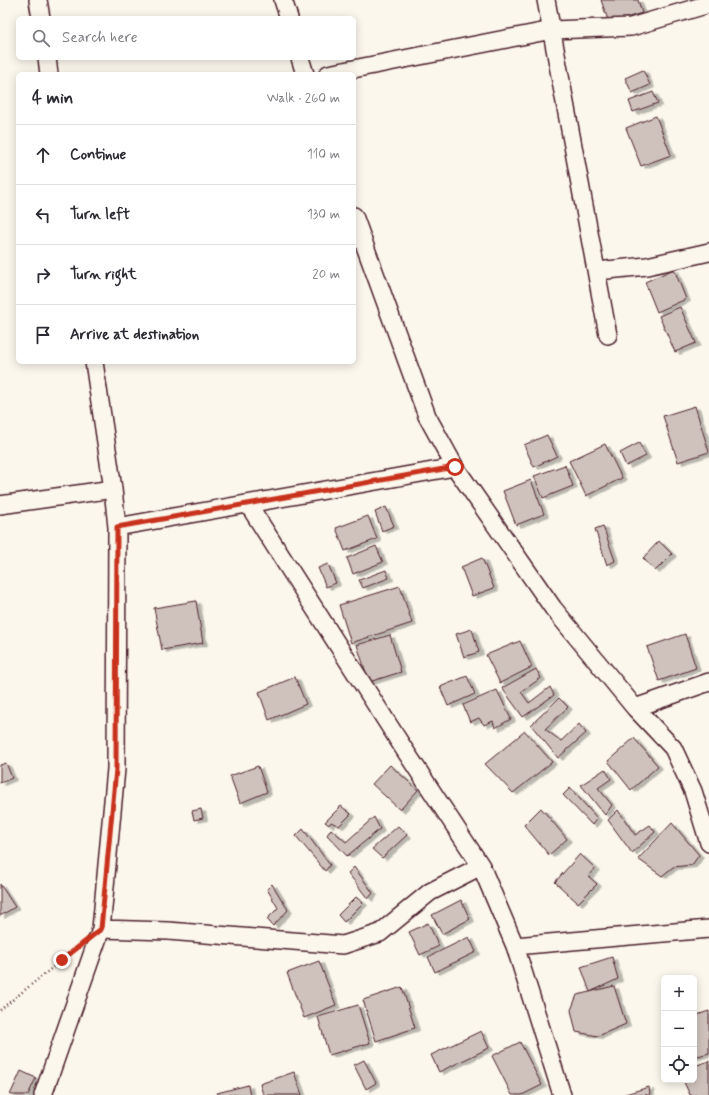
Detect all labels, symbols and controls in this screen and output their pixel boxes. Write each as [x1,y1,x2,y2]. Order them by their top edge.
search box [16,16,356,60]
icon: search [30,27,52,49]
text: Search here [62,28,138,48]
text: 4 min [32,87,73,109]
text: Walk · 260 m [267,90,340,107]
icon: ahead [32,144,54,166]
text: Continue [70,145,126,165]
text: 110 m [307,146,340,163]
icon: left [32,204,54,226]
text: Turn left [70,205,130,225]
text: 130 m [307,206,340,223]
icon: right [32,264,54,286]
text: Turn right [70,265,137,285]
text: 20 m [312,266,340,283]
icon: arrive [32,324,54,346]
text: Arrive at destination [70,325,199,345]
route start [446,458,464,476]
route end [53,951,71,969]
map controls [661,975,697,1083]
button: + [661,975,697,1011]
button: − [661,1011,697,1047]
button: locate [661,1047,697,1083]

